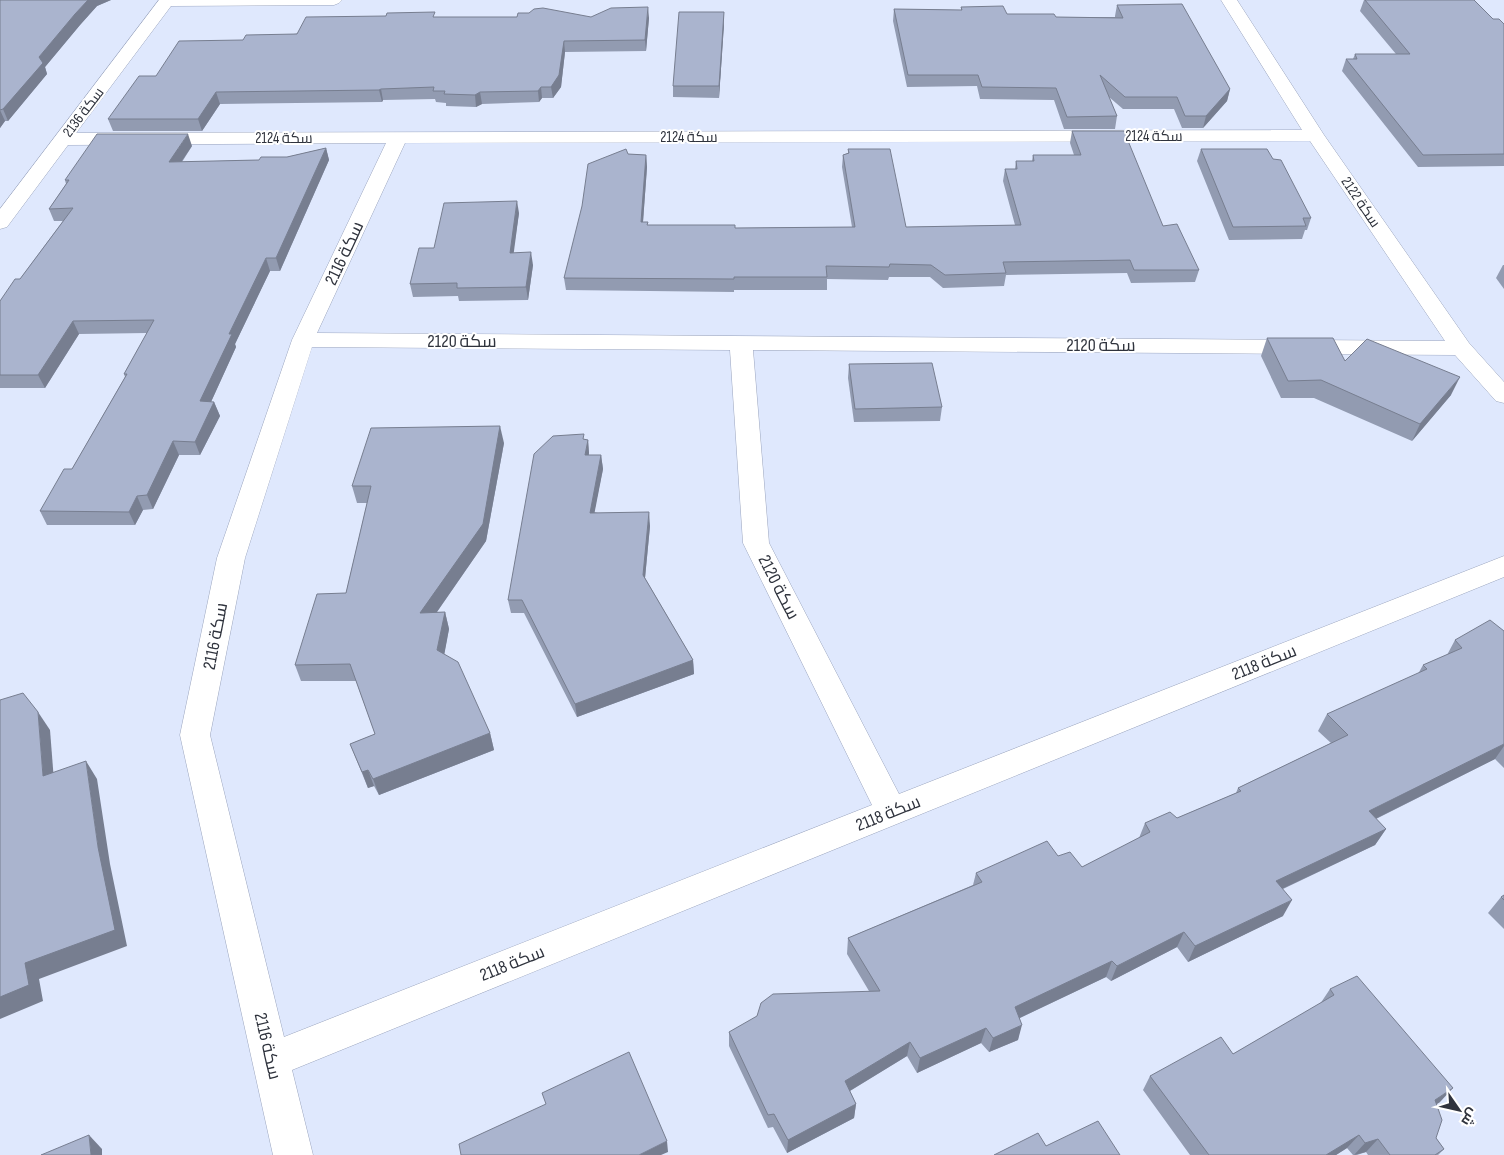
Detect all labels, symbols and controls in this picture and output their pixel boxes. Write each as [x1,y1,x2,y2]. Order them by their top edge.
street label: سكة 2136 [58,84,108,141]
street label: سكة 2124 [1125,127,1183,146]
street label: سكة 2124 [660,128,718,147]
street label: سكة 2124 [255,129,313,148]
street label: سكة 2122 [1337,173,1384,231]
street label: سكة 2116 [321,218,368,288]
street label: سكة 2120 [427,331,497,352]
street label: سكة 2120 [1066,335,1136,356]
street label: سكة 2120 [753,552,804,623]
street label: سكة 2116 [199,601,232,671]
street label: سكة 2118 [1229,640,1300,685]
street label: سكة 2118 [853,791,924,836]
street label: سكة 2118 [477,941,548,986]
street label: سكة 2116 [250,1011,285,1082]
north arrow [1434,1085,1484,1135]
text: ش [1457,1105,1481,1129]

